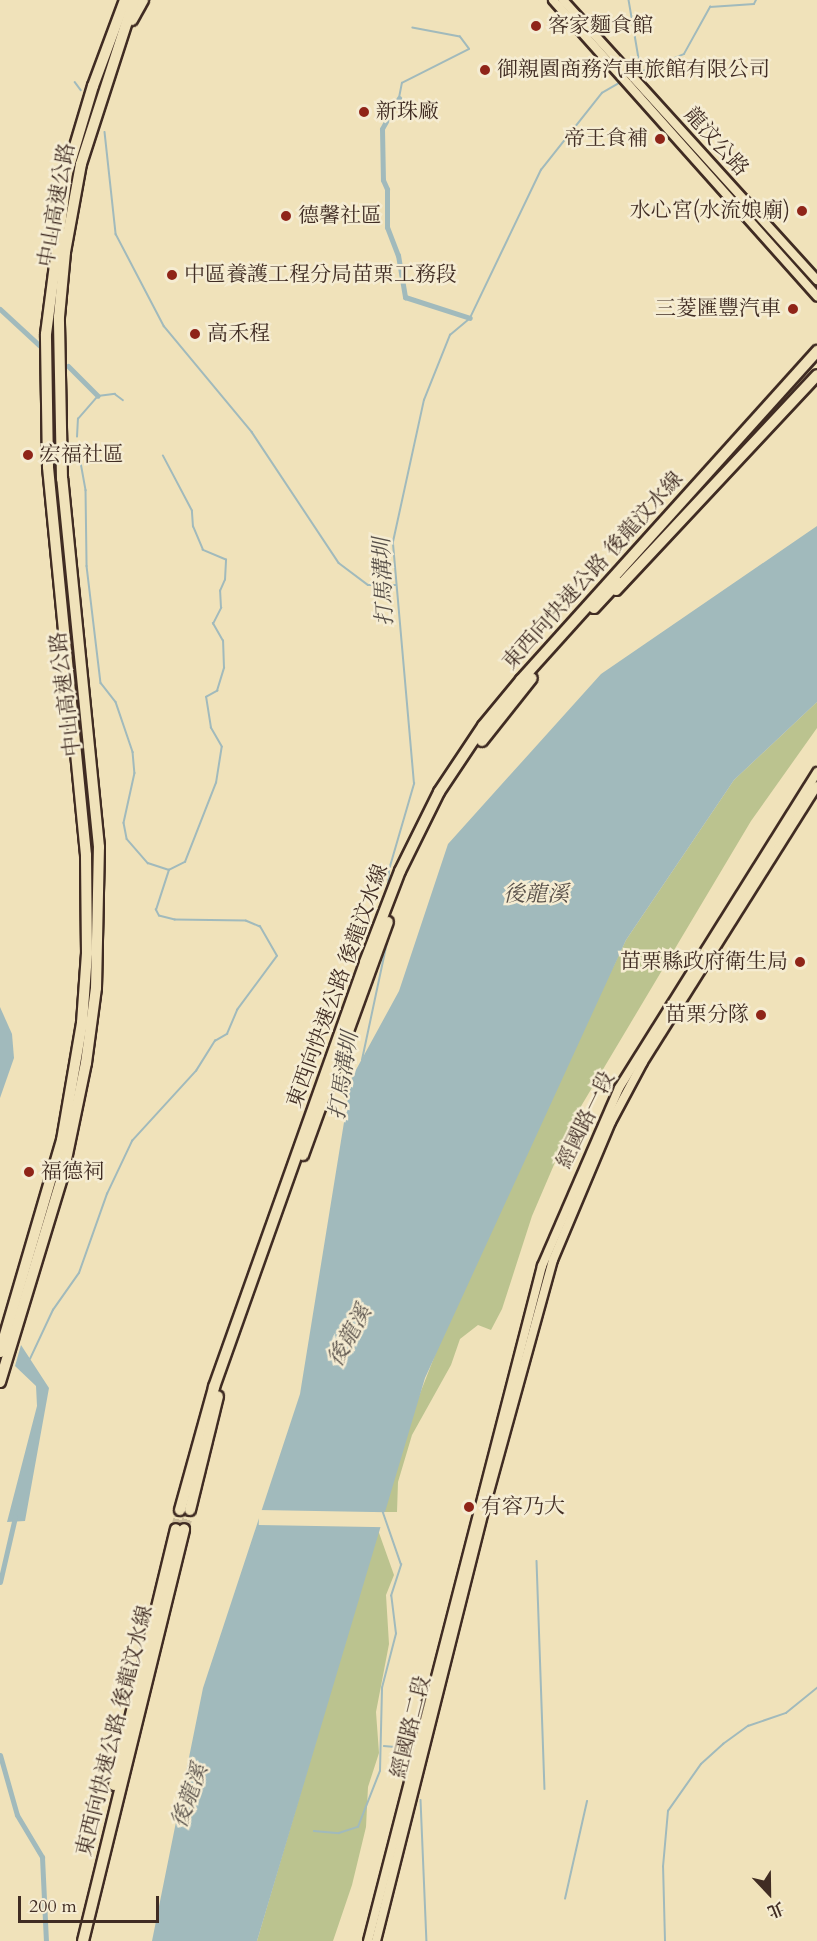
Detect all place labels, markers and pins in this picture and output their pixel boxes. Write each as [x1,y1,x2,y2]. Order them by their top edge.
place label: 客家麵食館 [548,13,653,39]
marker: 客家麵食館 [529,19,543,33]
place label: 御親園商務汽車旅館有限公司 [497,57,770,83]
marker: 御親園商務汽車旅館有限公司 [478,63,492,77]
place label: 新珠廠 [376,99,439,125]
marker: 新珠廠 [357,105,371,119]
place label: 帝王食補 [564,126,648,152]
marker: 帝王食補 [653,132,667,146]
place label: 水心宮(水流娘廟) [630,198,790,224]
place label: 德馨社區 [298,203,382,229]
marker: 水心宮(水流娘廟) [795,204,809,218]
marker: 德馨社區 [279,209,293,223]
place label: 中區養護工程分局苗栗工務段 [184,262,457,288]
marker: 中區養護工程分局苗栗工務段 [165,268,179,282]
place label: 三菱匯豐汽車 [655,296,781,322]
marker: 三菱匯豐汽車 [786,302,800,316]
place label: 高禾程 [207,321,270,347]
marker: 高禾程 [188,327,202,341]
place label: 宏福社區 [40,442,124,468]
marker: 宏福社區 [21,448,35,462]
place label: 苗栗縣政府衛生局 [620,949,788,975]
marker: 苗栗縣政府衛生局 [793,955,807,969]
place label: 苗栗分隊 [665,1002,749,1028]
marker: 苗栗分隊 [754,1008,768,1022]
place label: 福德祠 [41,1159,104,1185]
marker: 福德祠 [22,1165,36,1179]
place label: 有容乃大 [481,1494,565,1520]
marker: 有容乃大 [462,1500,476,1514]

